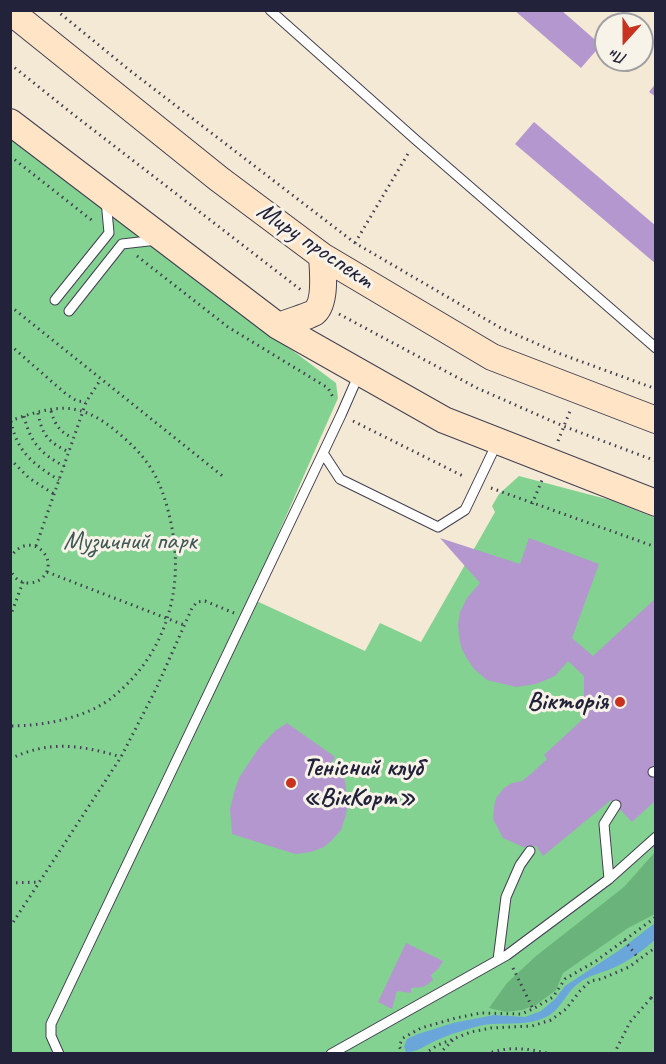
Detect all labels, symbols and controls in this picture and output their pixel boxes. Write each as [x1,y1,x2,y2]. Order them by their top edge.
north arrow [594,12,654,72]
text: Пн [607,45,630,69]
street label: Миру проспект [251,195,379,297]
park label: Музичний парк [63,526,197,558]
place label: Вікторія [527,686,608,718]
marker: Вікторія [613,695,627,709]
place label: Тенісний клуб «ВікКорт» [303,752,423,814]
marker: Тенісний клуб «ВікКорт» [284,776,298,790]

